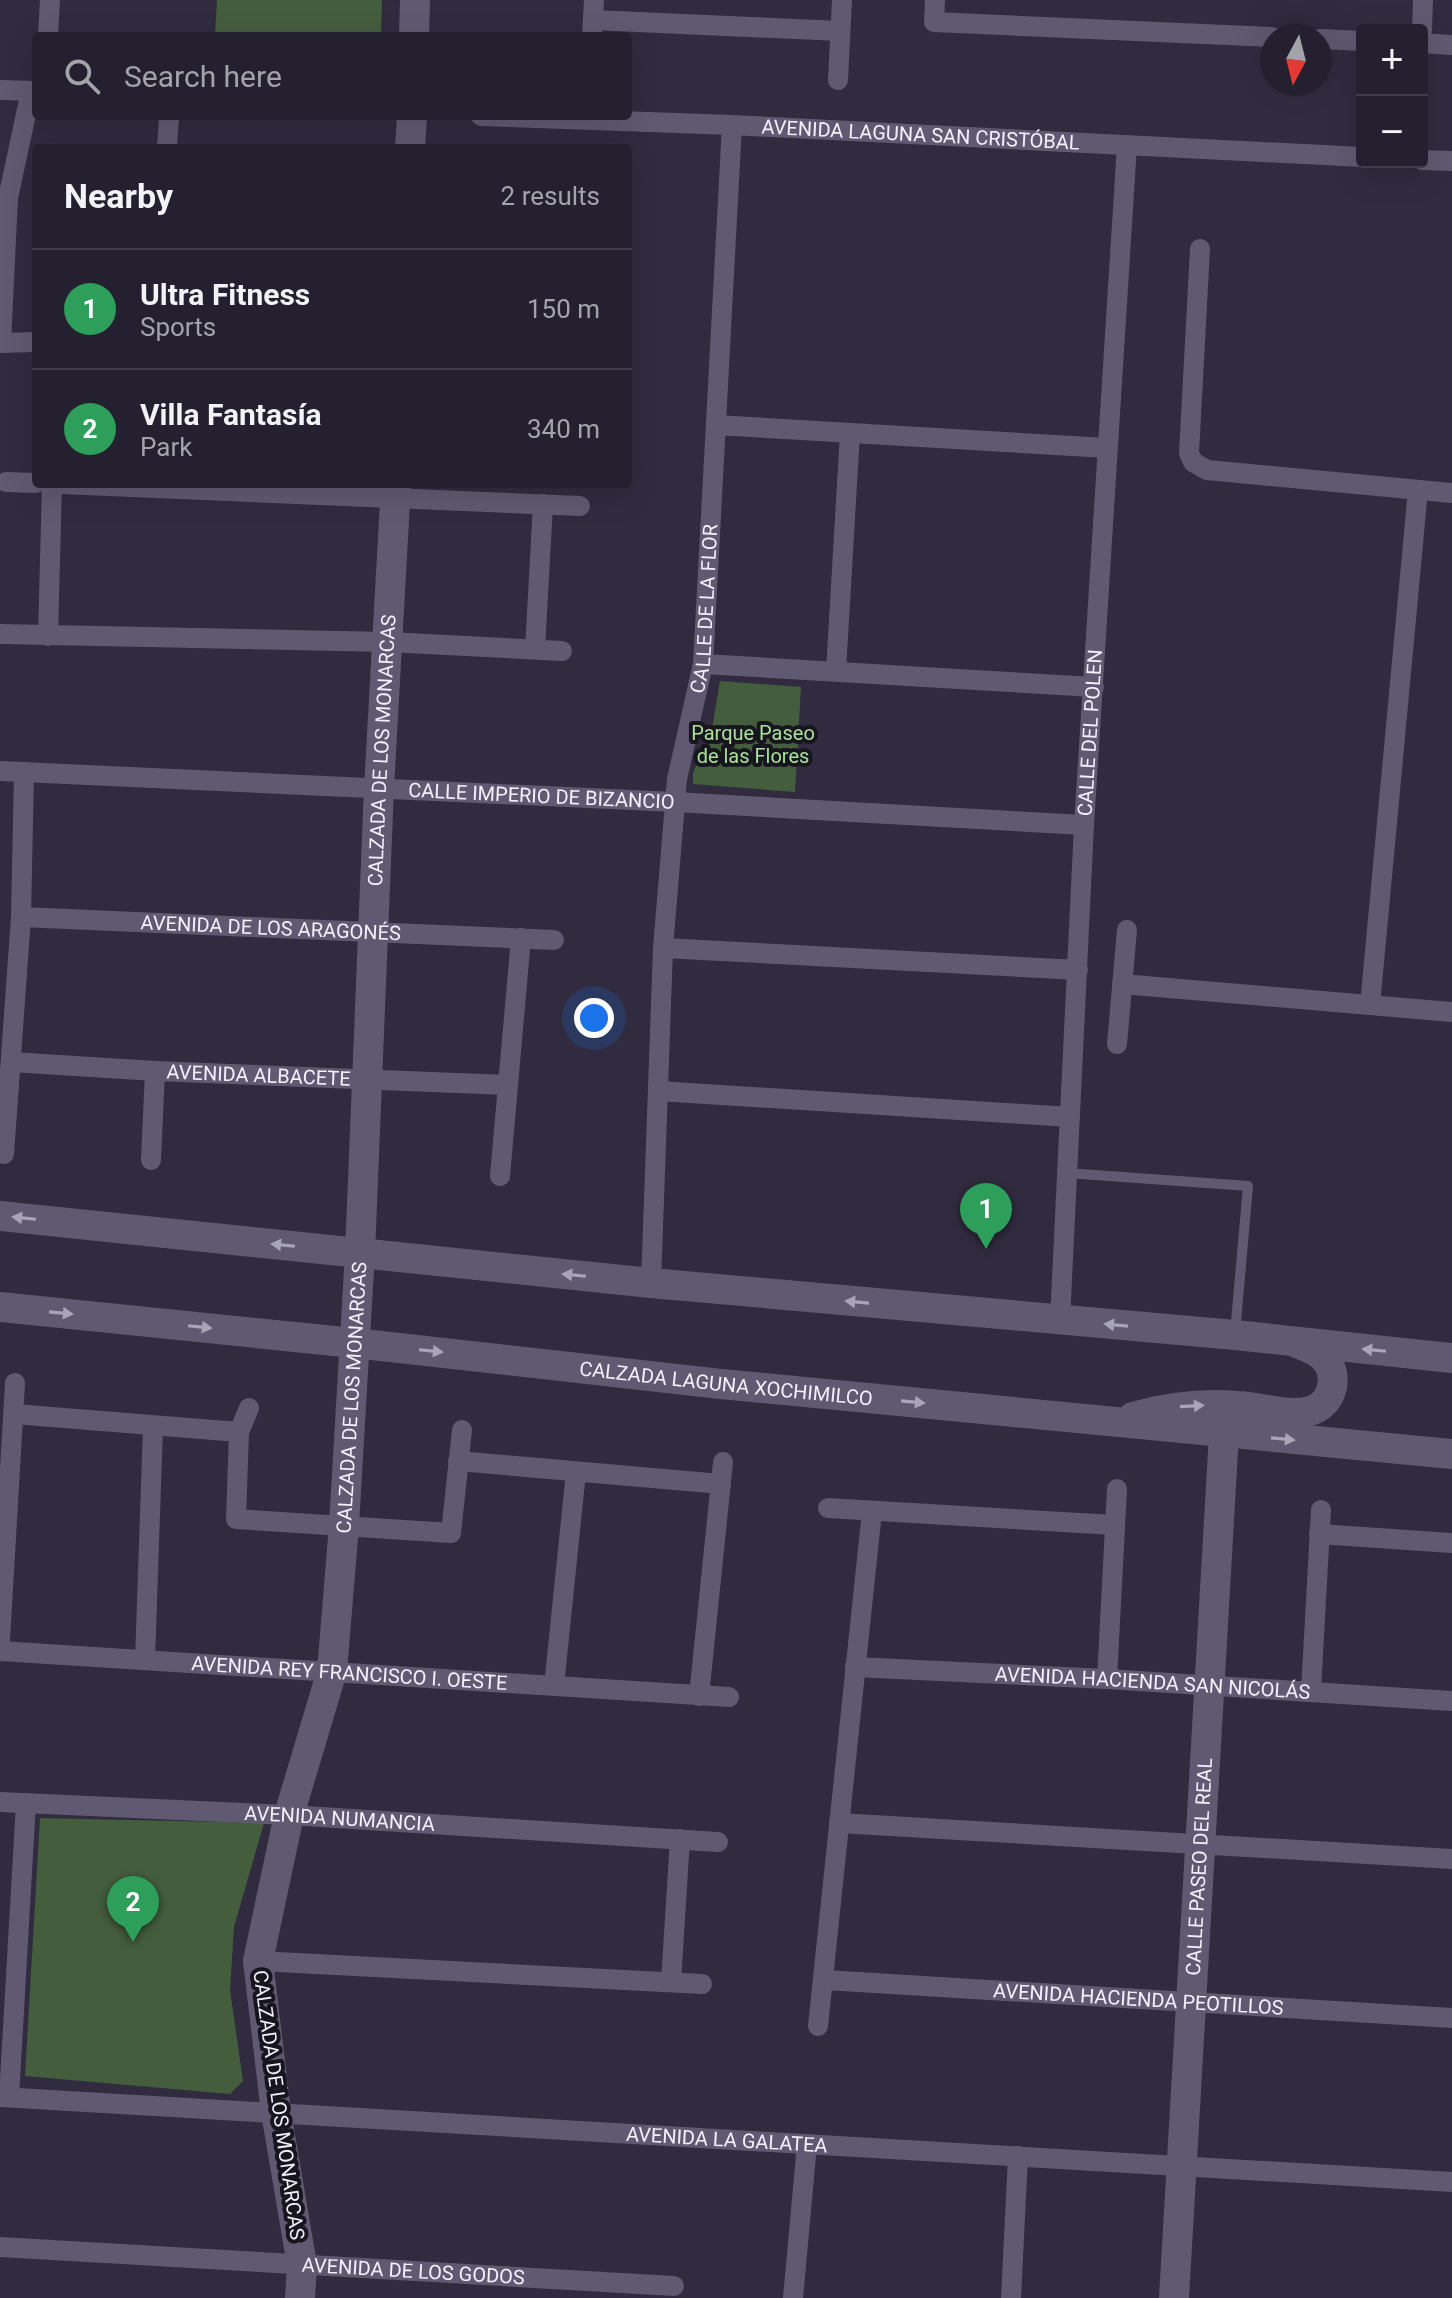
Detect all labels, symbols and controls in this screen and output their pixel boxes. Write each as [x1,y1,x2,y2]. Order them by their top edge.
north arrow [1260,24,1332,96]
map controls [1356,24,1428,168]
button: + [1356,24,1428,96]
search box [32,32,632,120]
icon: search [60,54,104,98]
text: Search here [124,59,282,94]
button: − [1356,96,1428,168]
street label: AVENIDA LAGUNA SAN CRISTÓBAL [761,115,1080,155]
text: Nearby [64,176,173,216]
text: 2 results [501,181,600,211]
text: Ultra Fitness [140,277,310,312]
text: 1 [83,294,97,324]
text: 150 m [527,294,600,324]
text: Sports [140,312,216,342]
text: Villa Fantasía [140,397,322,432]
text: 2 [83,414,97,444]
text: 340 m [527,414,600,444]
text: Park [140,432,192,462]
street label: CALLE DE LA FLOR [685,523,723,695]
street label: CALZADA DE LOS MONARCAS [363,614,401,887]
street label: CALLE DEL POLEN [1073,649,1107,817]
park label: Parque Paseo de las Flores [691,721,815,768]
street label: CALLE IMPERIO DE BIZANCIO [408,778,675,814]
street label: AVENIDA DE LOS ARAGONÉS [140,910,402,945]
your location [574,998,614,1038]
street label: AVENIDA ALBACETE [166,1059,351,1091]
pin: 1 [960,1183,1012,1249]
one-way arrow [11,1212,36,1225]
one-way arrow [270,1239,295,1252]
street label: CALZADA DE LOS MONARCAS [331,1261,371,1534]
one-way arrow [561,1269,586,1282]
one-way arrow [844,1295,869,1308]
one-way arrow [49,1307,74,1320]
one-way arrow [1103,1318,1128,1331]
one-way arrow [188,1321,213,1334]
one-way arrow [1362,1343,1387,1356]
one-way arrow [419,1345,444,1358]
street label: CALZADA LAGUNA XOCHIMILCO [578,1356,874,1410]
one-way arrow [901,1396,926,1409]
one-way arrow [1180,1399,1205,1412]
one-way arrow [1271,1433,1296,1446]
street label: AVENIDA REY FRANCISCO I. OESTE [191,1651,508,1695]
street label: AVENIDA HACIENDA SAN NICOLÁS [994,1662,1311,1704]
street label: CALLE PASEO DEL REAL [1181,1757,1217,1976]
street label: AVENIDA NUMANCIA [244,1801,436,1836]
pin: 2 [107,1876,159,1942]
street label: CALZADA DE LOS MONARCAS [248,1969,310,2242]
street label: AVENIDA HACIENDA PEOTILLOS [993,1978,1284,2020]
street label: AVENIDA LA GALATEA [625,2122,828,2157]
street label: AVENIDA DE LOS GODOS [301,2252,526,2289]

